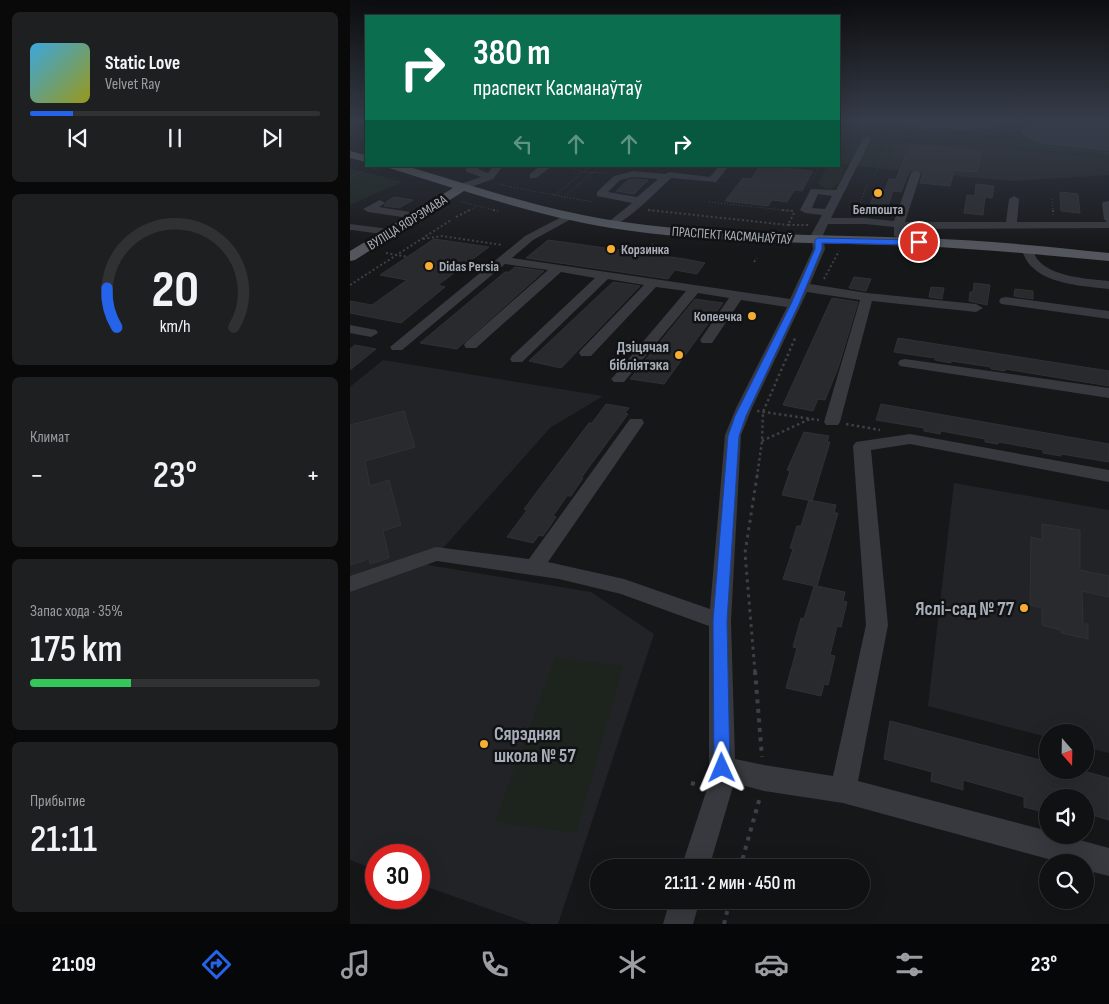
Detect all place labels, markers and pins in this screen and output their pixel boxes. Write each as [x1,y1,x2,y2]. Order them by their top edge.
marker: Белпошта [872,187,884,199]
place label: Белпошта [853,201,904,218]
pin [898,221,940,263]
place label: Корзинка [621,241,670,258]
marker: Корзинка [605,243,617,255]
place label: Didas Persia [439,258,499,275]
marker: Didas Persia [423,260,435,272]
place label: Копеечка [694,308,742,325]
marker: Копеечка [746,310,758,322]
place label: Дзіцячая бібліятэка [609,338,669,375]
marker: Дзіцячая бібліятэка [673,349,685,361]
place label: Яслі-сад № 77 [915,598,1015,621]
marker: Яслі-сад № 77 [1018,602,1030,614]
place label: Сярэдняя школа № 57 [494,723,576,768]
marker: Сярэдняя школа № 57 [478,738,490,750]

